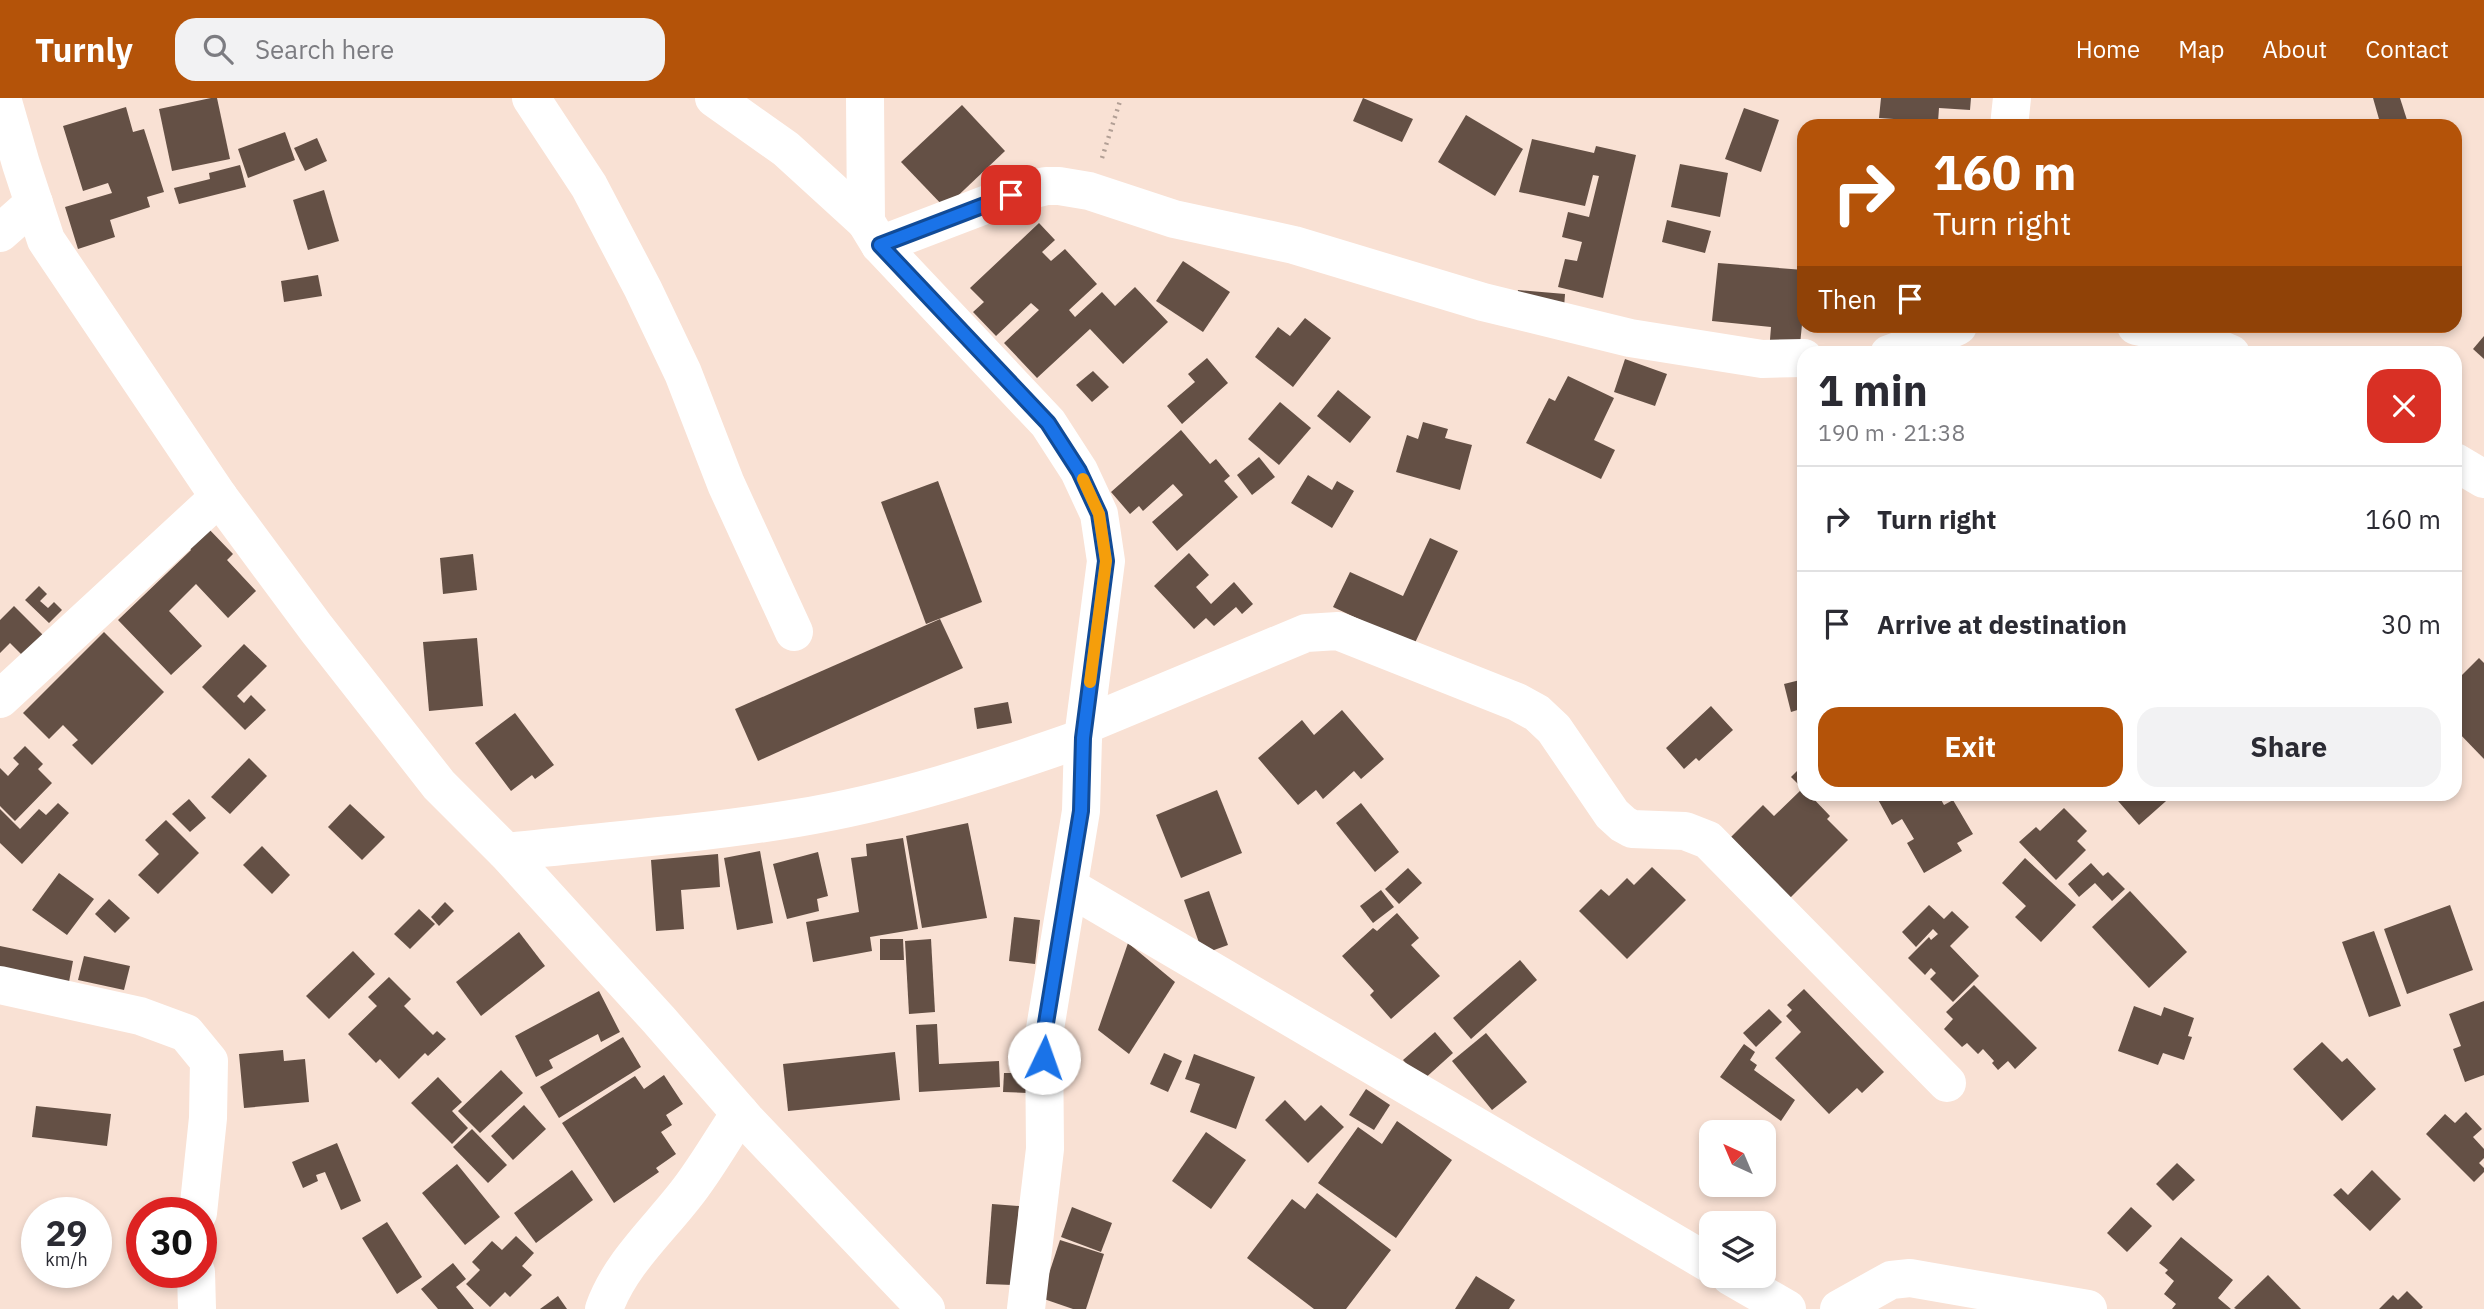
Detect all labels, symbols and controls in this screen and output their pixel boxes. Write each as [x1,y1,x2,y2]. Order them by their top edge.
search box [175,18,665,81]
text: Turnly [35,28,133,71]
icon: search [199,30,237,68]
text: Search here [255,32,394,66]
text: Home [2076,33,2140,65]
text: Map [2178,33,2224,65]
text: About [2262,33,2327,65]
text: Contact [2365,33,2449,65]
text: 160 m [1933,140,2077,203]
icon: right [1818,147,1909,238]
pin [981,165,1041,225]
icon: arrive [992,176,1030,214]
text: Turn right [1933,202,2071,244]
icon: arrive [1891,280,1929,318]
text: Then [1818,282,1877,316]
text: 1 min [1818,363,1928,418]
button: close [2367,369,2441,443]
text: 190 m · 21:38 [1818,417,1965,447]
icon: right [1818,500,1856,538]
text: Turn right [1877,502,1996,536]
text: 160 m [2365,502,2441,536]
icon: arrive [1818,605,1856,643]
text: Arrive at destination [1877,607,2127,641]
text: 30 m [2381,607,2441,641]
button: Exit [1818,707,2123,787]
button: Share [2137,707,2441,787]
position arrow [1007,1021,1081,1095]
north arrow [1699,1120,1776,1197]
map controls [1699,1120,1776,1288]
speed limit sign: 30 [126,1197,217,1288]
text: 29 [45,1210,88,1256]
button: layers [1699,1211,1776,1288]
text: km/h [45,1248,88,1271]

